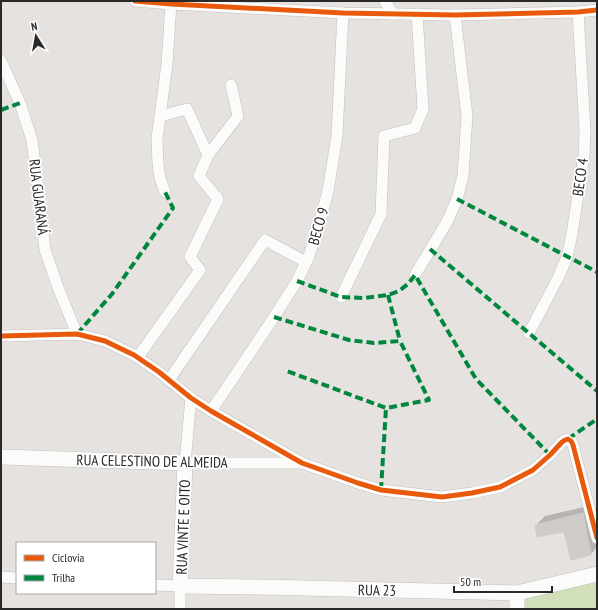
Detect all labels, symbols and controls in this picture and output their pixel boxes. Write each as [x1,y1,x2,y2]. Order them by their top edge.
north arrow [16,16,56,56]
text: N [30,19,38,34]
street label: BECO 4 [568,157,592,197]
street label: RUA GUARANÁ [25,158,53,237]
street label: BECO 9 [304,205,332,247]
street label: RUA CELESTINO DE ALMEIDA [76,450,229,472]
street label: RUA VINTE E OITO [172,479,194,575]
legend [16,542,156,594]
text: Ciclovia [52,550,84,565]
scale bar [454,568,552,594]
text: Trilha [52,570,75,585]
text: 50 m [460,574,481,589]
street label: RUA 23 [358,580,396,600]

